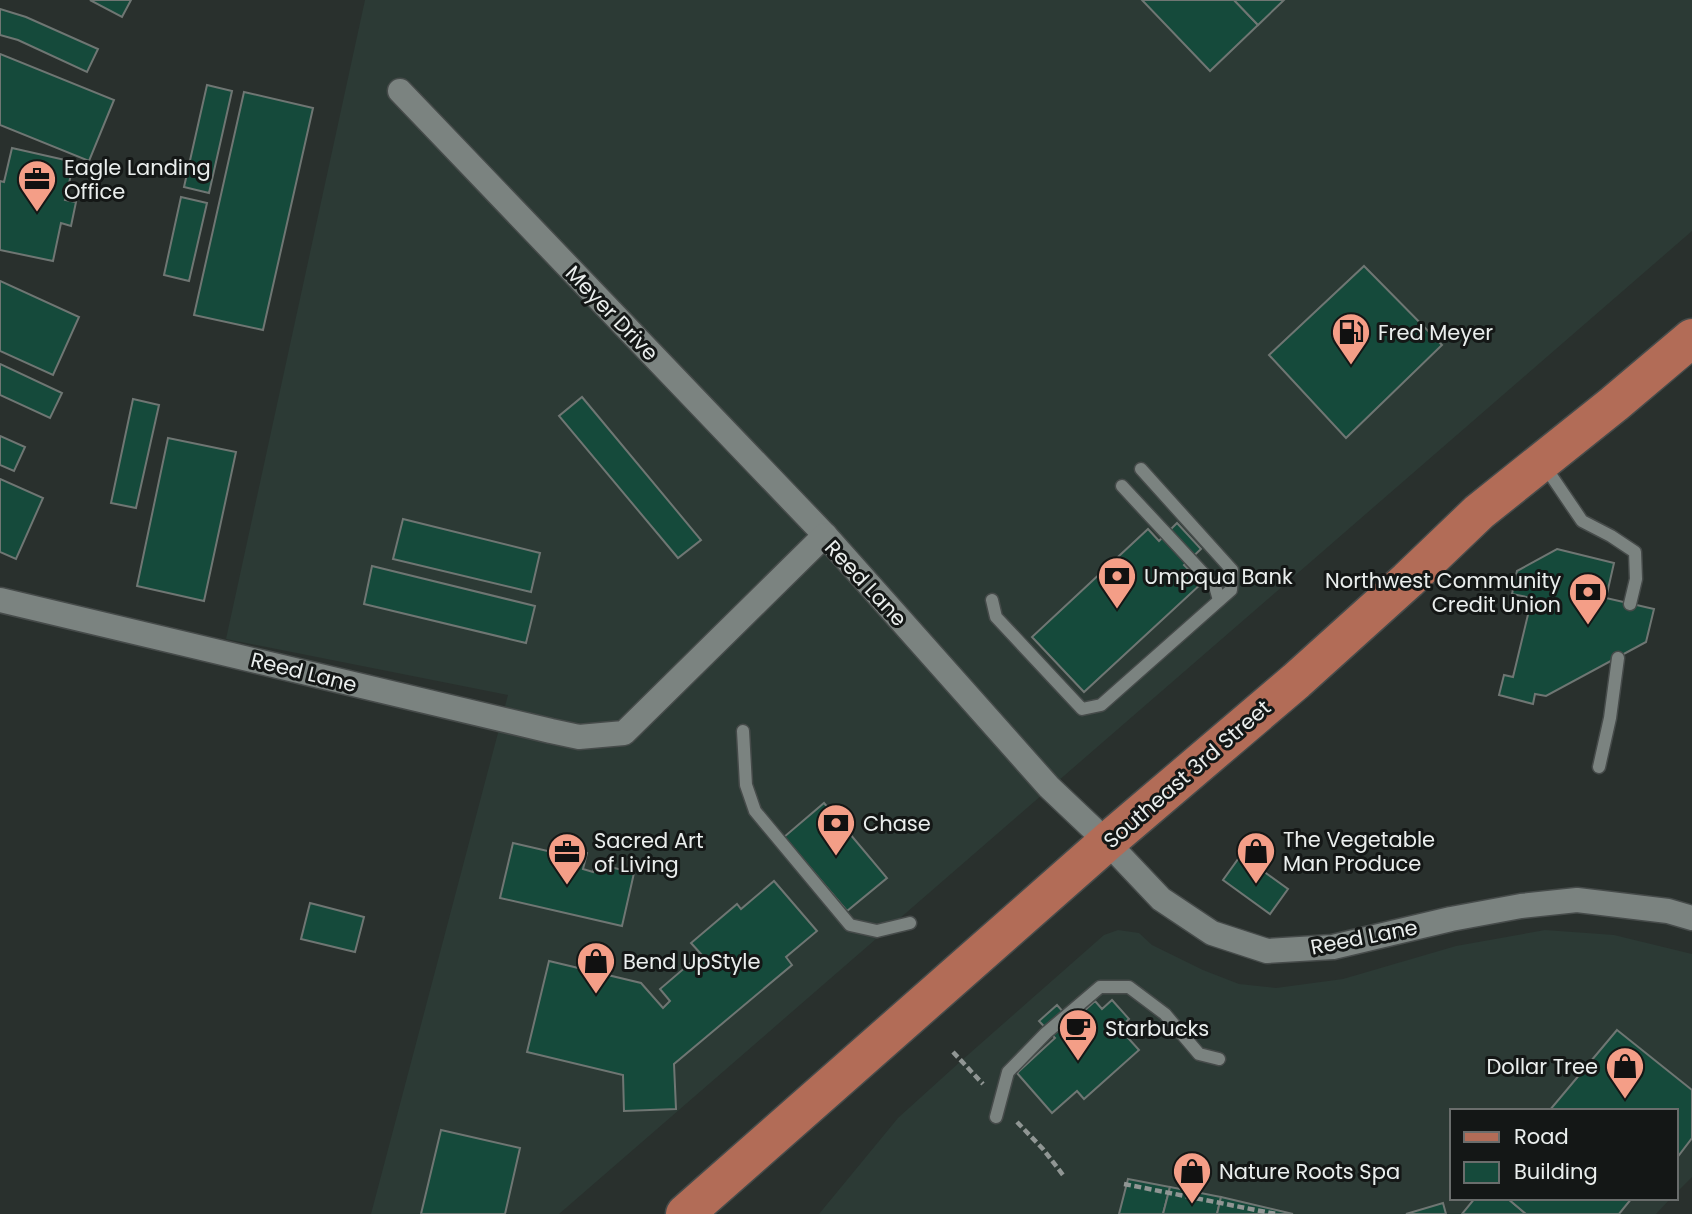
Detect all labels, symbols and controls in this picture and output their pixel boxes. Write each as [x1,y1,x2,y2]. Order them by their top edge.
place label: Eagle Landing Office [64,153,211,206]
office icon: Eagle Landing Office [16,158,58,213]
street label: Meyer Drive [559,259,665,367]
fuel station icon: Fred Meyer [1330,311,1372,366]
place label: Fred Meyer [1378,318,1493,347]
street label: Reed Lane [818,533,914,633]
bank icon: Umpqua Bank [1096,555,1138,610]
place label: Umpqua Bank [1144,562,1293,591]
place label: Northwest Community Credit Union [1325,566,1561,619]
bank icon: Northwest Community Credit Union [1567,571,1609,626]
street label: Reed Lane [248,645,360,699]
street label: Southeast 3rd Street [1097,693,1277,855]
bank icon: Chase [815,802,857,857]
place label: Chase [863,809,931,838]
place label: The Vegetable Man Produce [1283,825,1435,878]
place label: Sacred Art of Living [594,826,704,879]
shop icon: The Vegetable Man Produce [1235,830,1277,885]
office icon: Sacred Art of Living [546,831,588,886]
street label: Reed Lane [1308,912,1420,962]
shop icon: Bend UpStyle [575,940,617,995]
place label: Bend UpStyle [623,947,761,976]
cafe icon: Starbucks [1057,1007,1099,1062]
place label: Starbucks [1105,1014,1209,1043]
shop icon: Dollar Tree [1604,1045,1646,1100]
place label: Dollar Tree [1487,1052,1598,1081]
legend [1450,1109,1678,1200]
text: Road [1514,1122,1569,1151]
shop icon: Nature Roots Spa [1171,1150,1213,1205]
place label: Nature Roots Spa [1219,1157,1400,1186]
text: Building [1514,1157,1598,1186]

